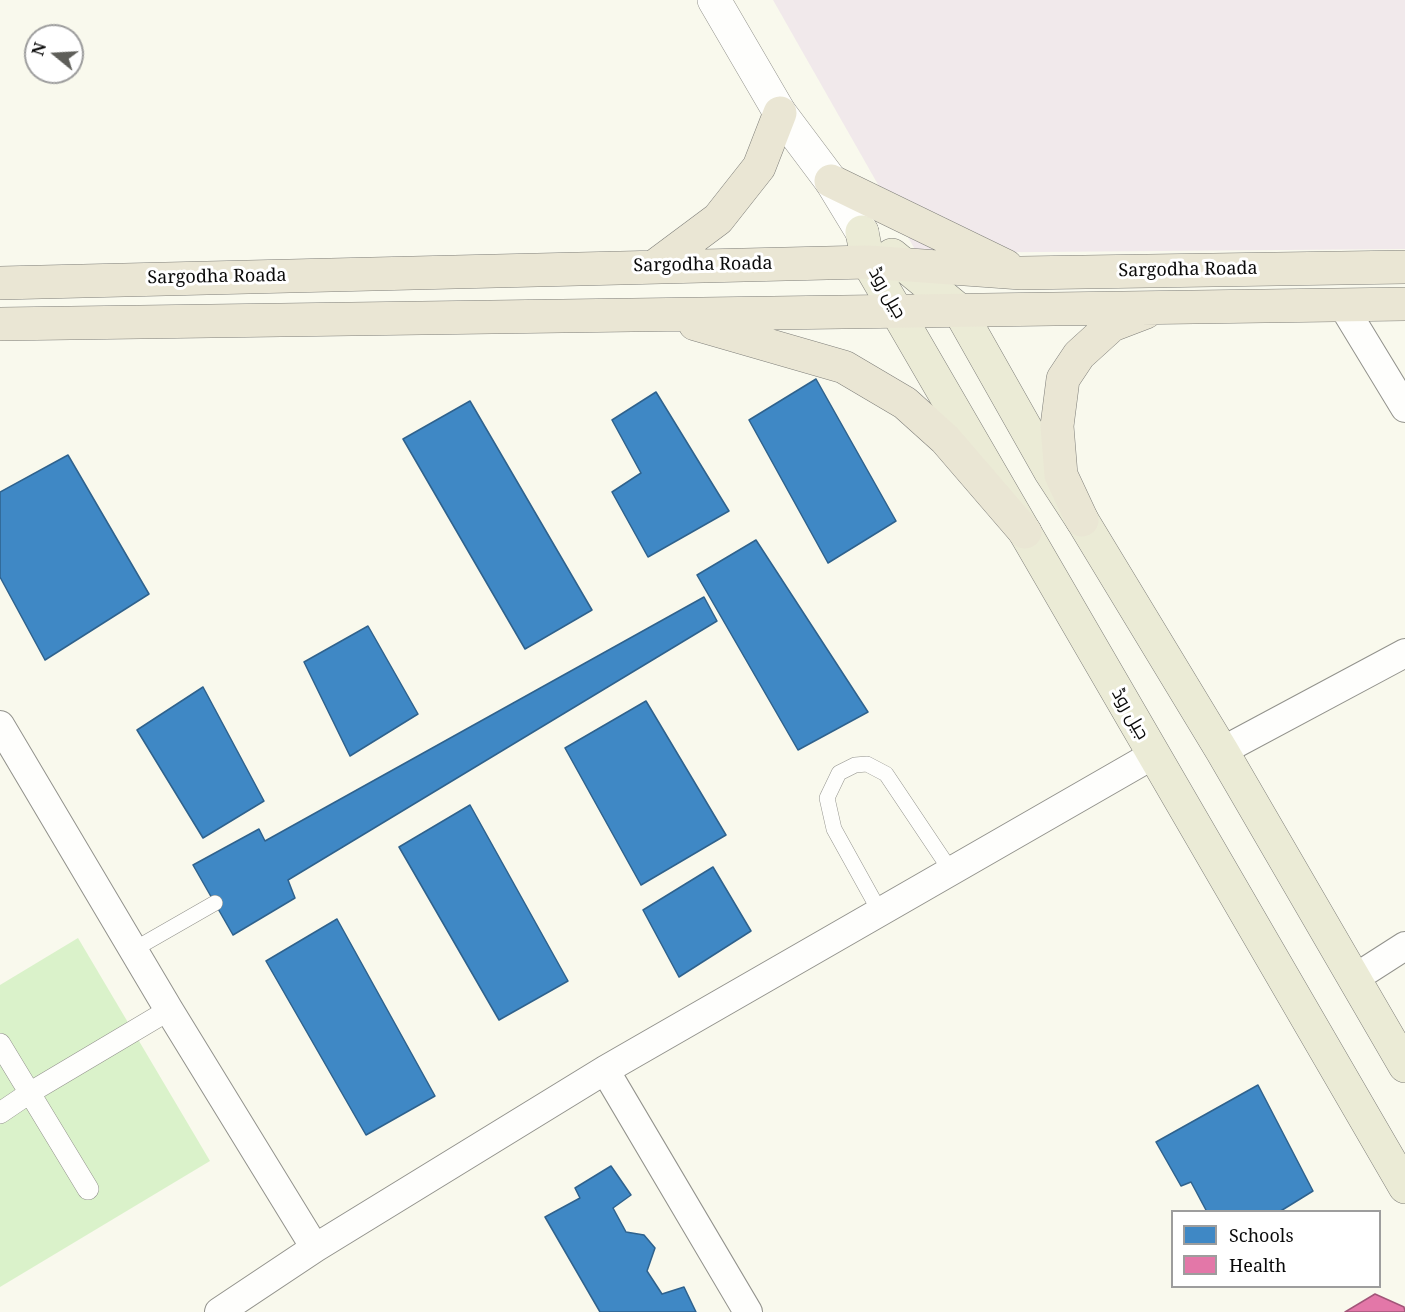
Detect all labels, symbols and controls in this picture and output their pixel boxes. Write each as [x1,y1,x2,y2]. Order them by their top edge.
north arrow [24,24,84,84]
text: N [26,40,51,58]
street label: Sargodha Roada [633,253,773,277]
street label: Sargodha Roada [1118,258,1258,282]
street label: جیل روڈ [864,263,910,323]
street label: Sargodha Roada [147,265,287,289]
street label: جیل روڈ [1107,684,1153,744]
legend [1171,1210,1381,1288]
text: Schools [1229,1223,1294,1247]
text: Health [1229,1253,1286,1277]

